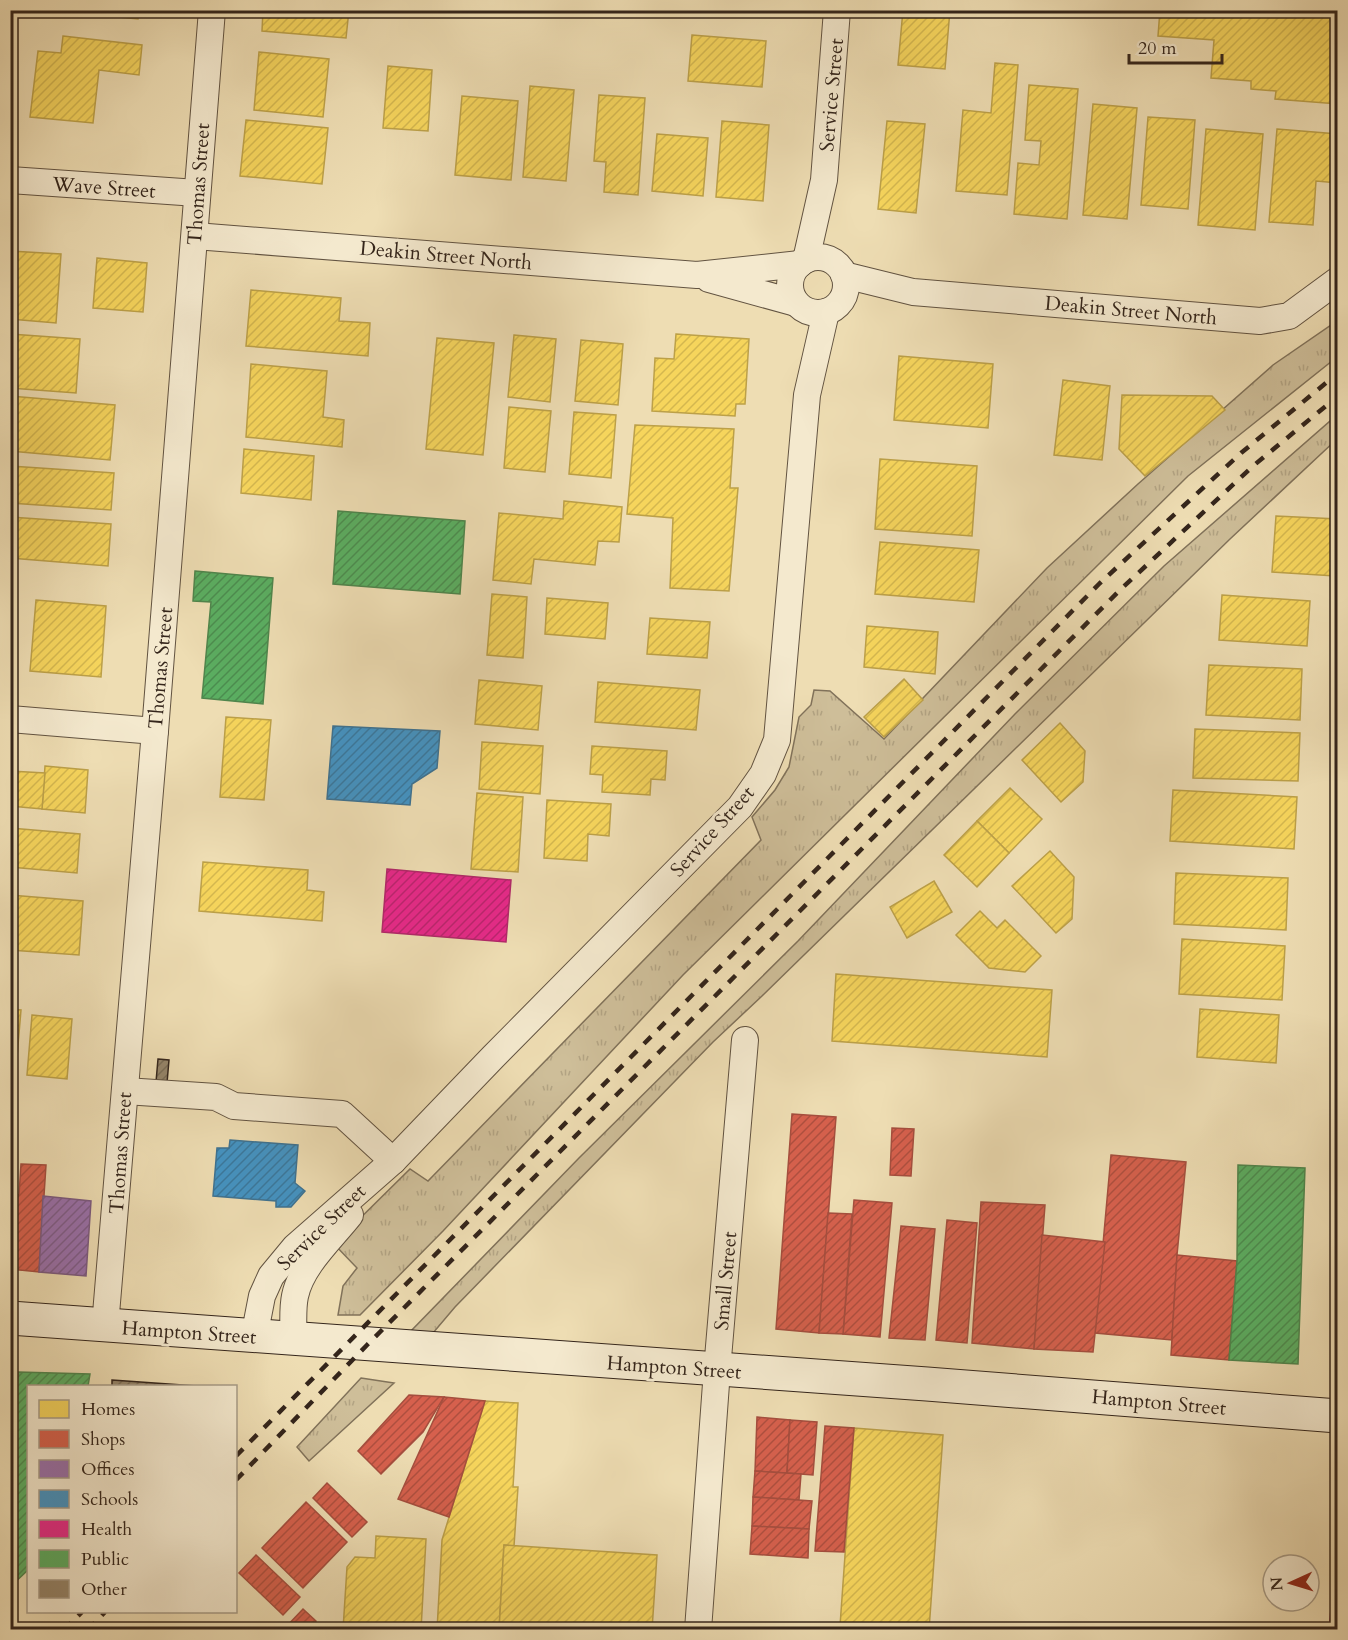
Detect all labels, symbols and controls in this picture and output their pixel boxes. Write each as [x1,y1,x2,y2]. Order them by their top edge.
scale bar [1129,27,1222,65]
street label: Service Street [813,36,850,153]
text: 20 m [1138,36,1177,61]
street label: Thomas Street [181,121,216,246]
street label: Wave Street [50,170,157,205]
street label: Deakin Street North [359,235,533,276]
street label: Deakin Street North [1044,290,1218,331]
street label: Thomas Street [142,605,179,730]
street label: Service Street [664,779,761,883]
street label: Thomas Street [103,1090,138,1215]
street label: Service Street [271,1178,372,1277]
street label: Small Street [708,1230,743,1332]
street label: Hampton Street [121,1314,258,1351]
street label: Hampton Street [606,1349,743,1386]
street label: Hampton Street [1091,1383,1228,1422]
legend [27,1385,237,1613]
text: Homes [81,1397,135,1422]
text: Shops [81,1427,125,1452]
text: Offices [81,1457,135,1482]
text: Schools [81,1487,138,1512]
text: Health [81,1517,132,1542]
text: Public [81,1547,129,1572]
north arrow [1261,1553,1321,1613]
text: N [1266,1576,1288,1592]
text: Other [81,1577,127,1602]

